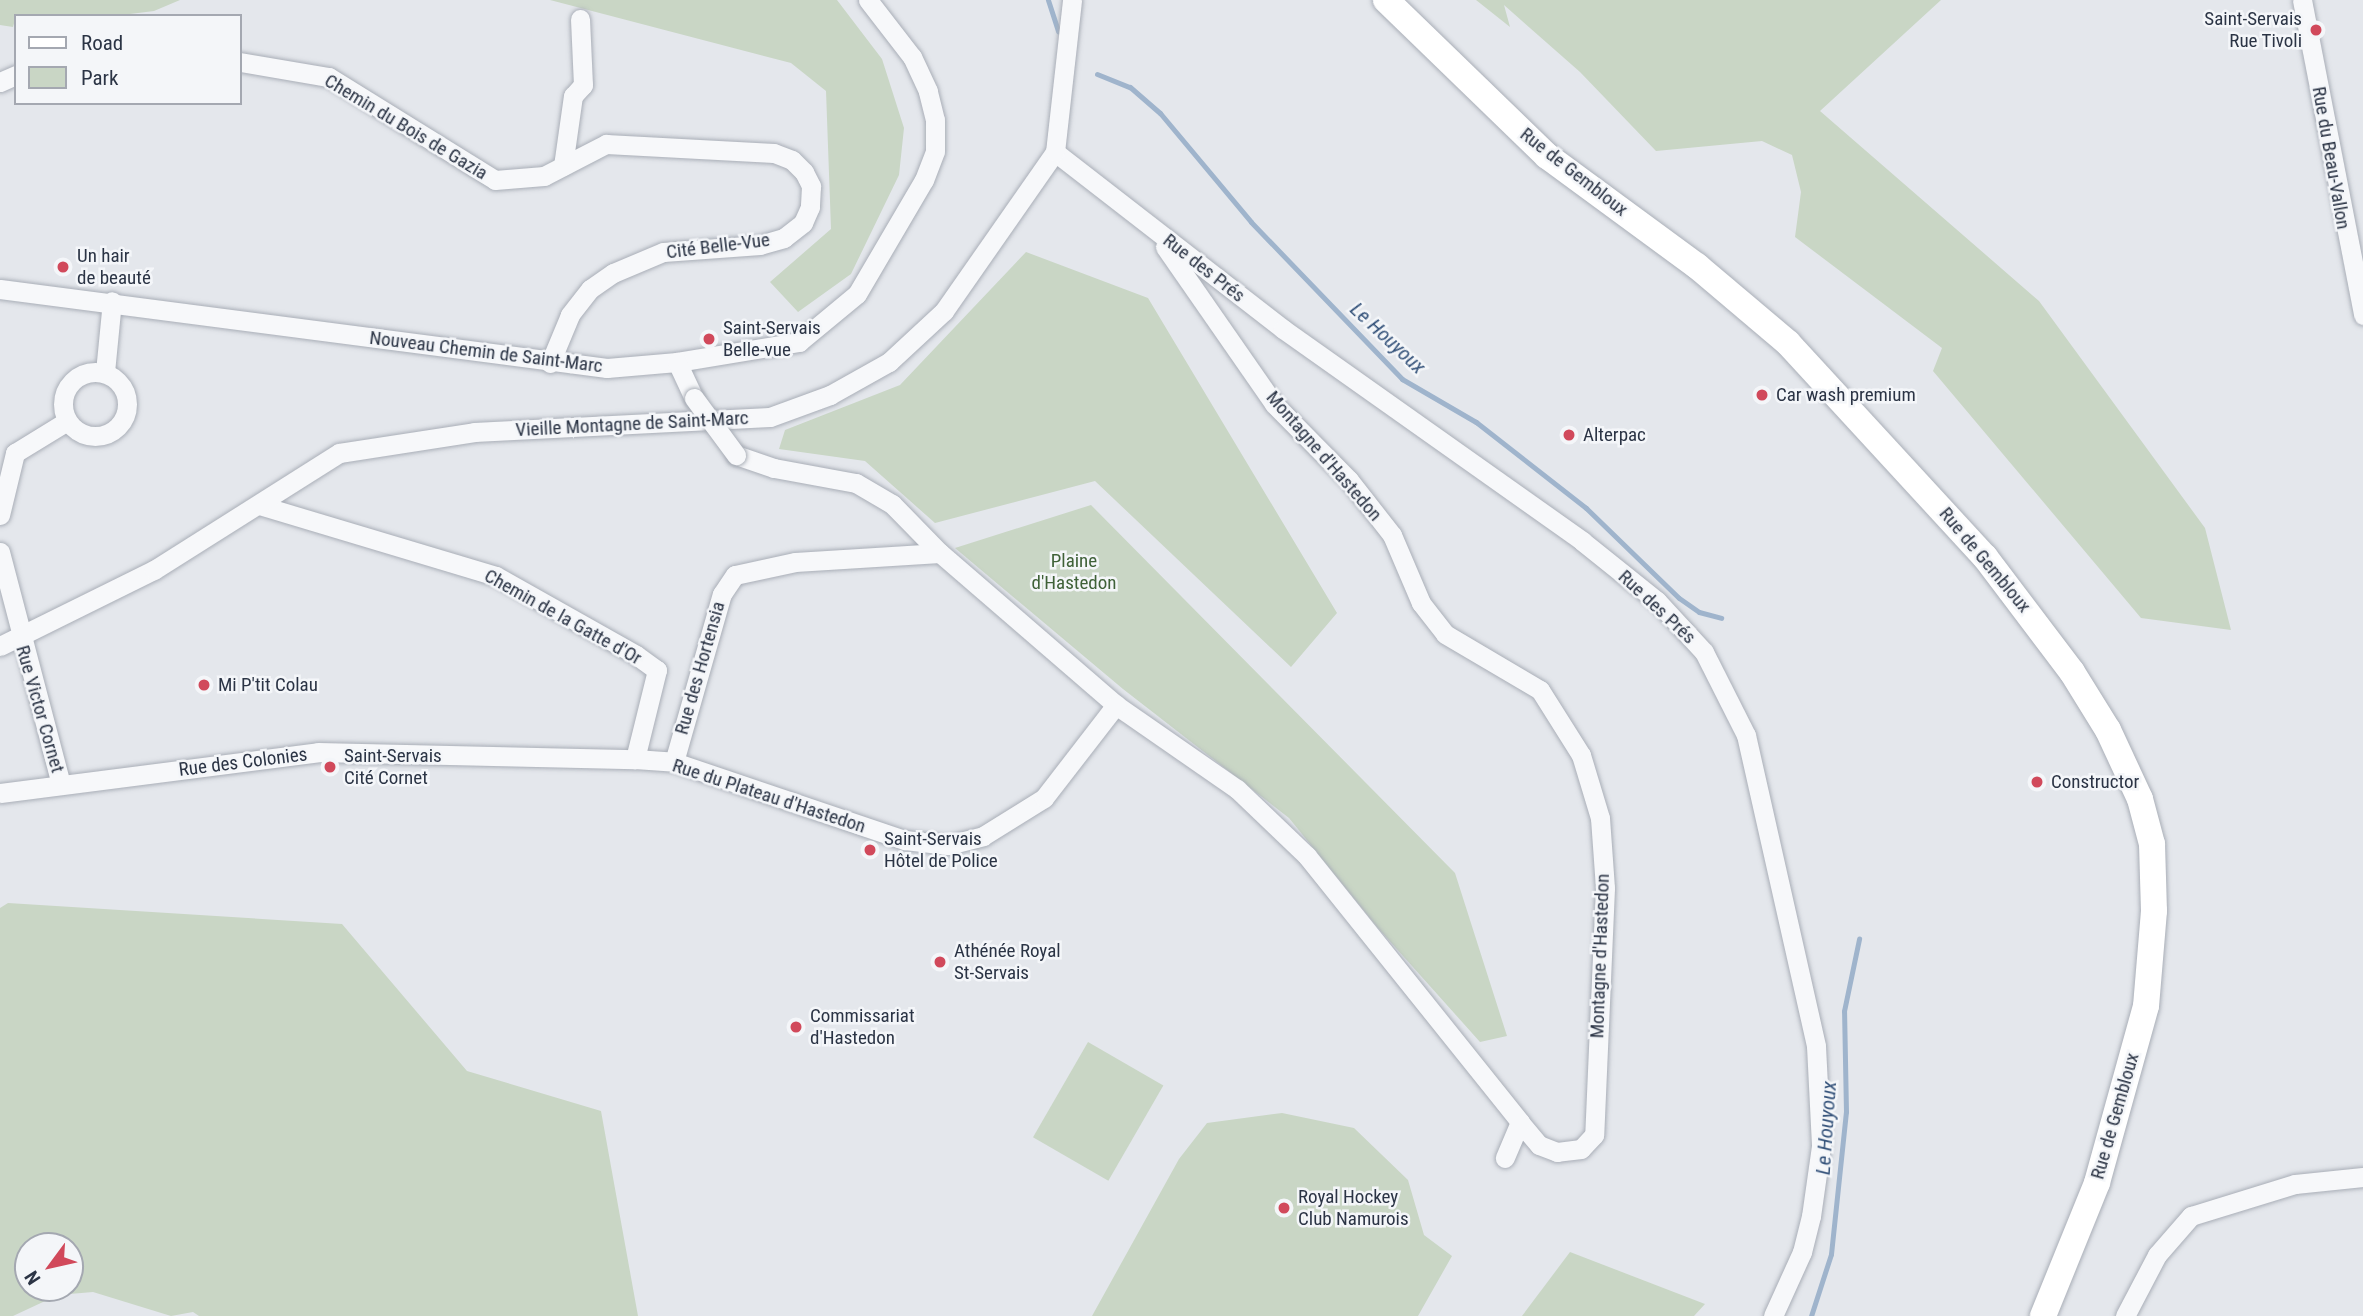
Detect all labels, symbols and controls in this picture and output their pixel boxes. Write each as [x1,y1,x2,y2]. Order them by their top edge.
place label: Saint-Servais Rue Tivoli [2204,8,2302,52]
legend [14,14,242,105]
marker: Saint-Servais Rue Tivoli [2308,22,2324,38]
text: Road [81,31,123,55]
text: Park [81,66,118,90]
street label: Chemin du Bois de Gazia [320,69,492,185]
street label: Rue du Beau-Vallon [2307,85,2355,231]
street label: Rue de Gembloux [1516,123,1632,221]
street label: Cité Belle-Vue [665,228,771,264]
street label: Rue des Prés [1159,229,1249,307]
place label: Un hair de beauté [77,245,151,289]
marker: Un hair de beauté [55,259,71,275]
water label: Le Houyoux [1345,297,1431,379]
place label: Saint-Servais Belle-vue [723,317,821,361]
street label: Nouveau Chemin de Saint-Marc [368,326,604,378]
marker: Saint-Servais Belle-vue [701,331,717,347]
place label: Car wash premium [1776,384,1916,406]
street label: Montagne d'Hastedon [1261,386,1387,526]
marker: Car wash premium [1754,387,1770,403]
street label: Vieille Montagne de Saint-Marc [515,407,749,441]
place label: Alterpac [1583,424,1646,446]
marker: Alterpac [1561,427,1577,443]
street label: Rue de Gembloux [1934,503,2036,617]
park label: Plaine d'Hastedon [1032,550,1116,594]
street label: Chemin de la Gatte d'Or [480,564,646,670]
street label: Rue des Prés [1614,565,1700,649]
street label: Rue des Hortensia [670,599,730,737]
street label: Rue Victor Cornet [11,643,69,775]
place label: Mi P'tit Colau [218,674,318,696]
marker: Mi P'tit Colau [196,677,212,693]
street label: Rue des Colonies [177,743,309,781]
place label: Saint-Servais Cité Cornet [344,745,442,789]
street label: Rue du Plateau d'Hastedon [670,754,868,838]
marker: Saint-Servais Cité Cornet [322,759,338,775]
place label: Constructor [2051,771,2139,793]
marker: Constructor [2029,774,2045,790]
place label: Saint-Servais Hôtel de Police [884,828,998,872]
marker: Saint-Servais Hôtel de Police [862,842,878,858]
street label: Montagne d'Hastedon [1586,873,1614,1039]
place label: Athénée Royal St-Servais [954,940,1061,984]
marker: Athénée Royal St-Servais [932,954,948,970]
place label: Commissariat d'Hastedon [810,1005,915,1049]
marker: Commissariat d'Hastedon [788,1019,804,1035]
street label: Rue de Gembloux [2086,1050,2144,1182]
water label: Le Houyoux [1810,1080,1842,1176]
place label: Royal Hockey Club Namurois [1298,1186,1409,1230]
marker: Royal Hockey Club Namurois [1276,1200,1292,1216]
north arrow [14,1232,84,1302]
text: N [20,1266,45,1289]

